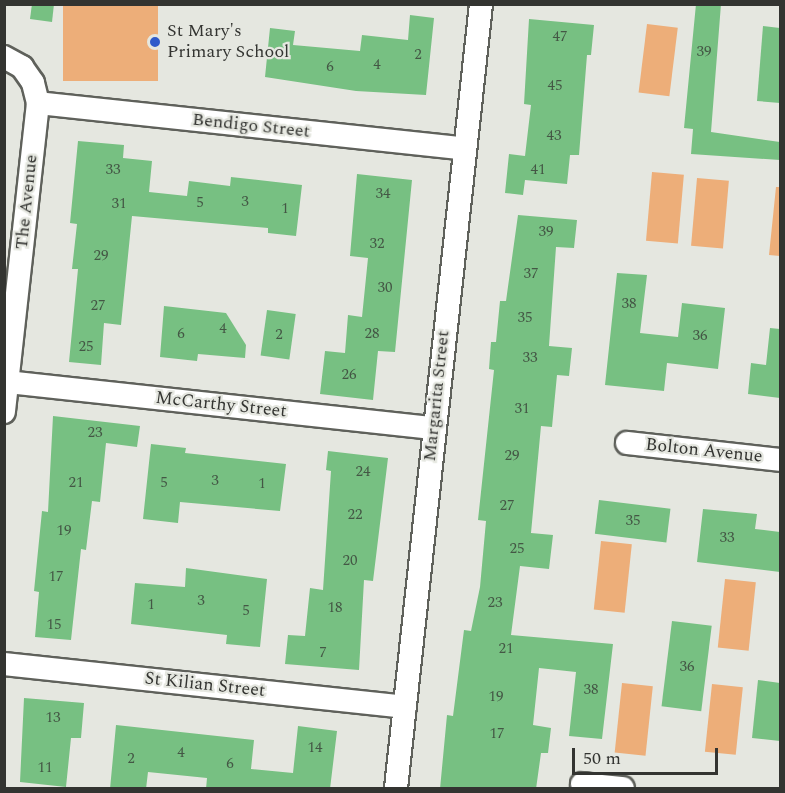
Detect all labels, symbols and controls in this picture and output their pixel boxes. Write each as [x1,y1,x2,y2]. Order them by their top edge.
place label: St Mary's Primary School [167,21,289,63]
house number: 47 [553,28,567,46]
marker: St Mary's Primary School [148,35,162,49]
house number: 39 [697,43,711,61]
house number: 2 [414,46,422,64]
house number: 4 [373,56,381,74]
house number: 6 [326,58,334,76]
house number: 45 [548,77,562,95]
street label: Bendigo Street [191,109,311,143]
house number: 43 [547,127,561,145]
street label: The Avenue [11,154,43,250]
house number: 33 [106,161,120,179]
house number: 41 [531,161,545,179]
house number: 34 [376,185,390,203]
house number: 3 [241,193,249,211]
house number: 5 [196,194,204,212]
house number: 31 [112,195,126,213]
house number: 1 [281,200,289,218]
house number: 39 [539,223,553,241]
house number: 32 [370,235,384,253]
house number: 29 [94,247,108,265]
house number: 37 [524,265,538,283]
house number: 30 [378,279,392,297]
house number: 38 [622,295,636,313]
house number: 27 [91,297,105,315]
house number: 35 [518,309,532,327]
house number: 4 [219,320,227,338]
house number: 6 [177,325,185,343]
house number: 28 [365,325,379,343]
house number: 2 [275,326,283,344]
house number: 36 [693,327,707,345]
street label: Margarita Street [419,330,455,462]
house number: 25 [79,338,93,356]
house number: 33 [523,349,537,367]
house number: 26 [342,366,356,384]
street label: McCarthy Street [154,387,288,423]
house number: 31 [515,400,529,418]
house number: 23 [88,424,102,442]
street label: Bolton Avenue [644,434,764,468]
house number: 29 [505,447,519,465]
house number: 24 [356,463,370,481]
house number: 3 [211,472,219,490]
house number: 21 [69,474,83,492]
house number: 5 [160,474,168,492]
house number: 1 [258,475,266,493]
house number: 27 [500,497,514,515]
house number: 22 [348,506,362,524]
house number: 35 [626,512,640,530]
house number: 19 [57,522,71,540]
house number: 33 [720,529,734,547]
house number: 25 [510,540,524,558]
house number: 20 [343,552,357,570]
house number: 17 [49,568,63,586]
house number: 3 [197,592,205,610]
house number: 23 [488,594,502,612]
house number: 1 [147,596,155,614]
house number: 18 [328,599,342,617]
house number: 5 [242,602,250,620]
house number: 15 [47,616,61,634]
house number: 21 [499,640,513,658]
house number: 7 [319,644,327,662]
house number: 36 [680,658,694,676]
street label: St Kilian Street [144,668,266,702]
house number: 38 [584,681,598,699]
house number: 19 [489,688,503,706]
house number: 13 [46,709,60,727]
house number: 17 [490,725,504,743]
scale bar [575,736,720,774]
house number: 14 [308,739,322,757]
house number: 4 [177,744,185,762]
text: 50 m [583,745,621,772]
house number: 2 [127,750,135,768]
house number: 6 [226,755,234,773]
house number: 11 [38,759,52,777]

